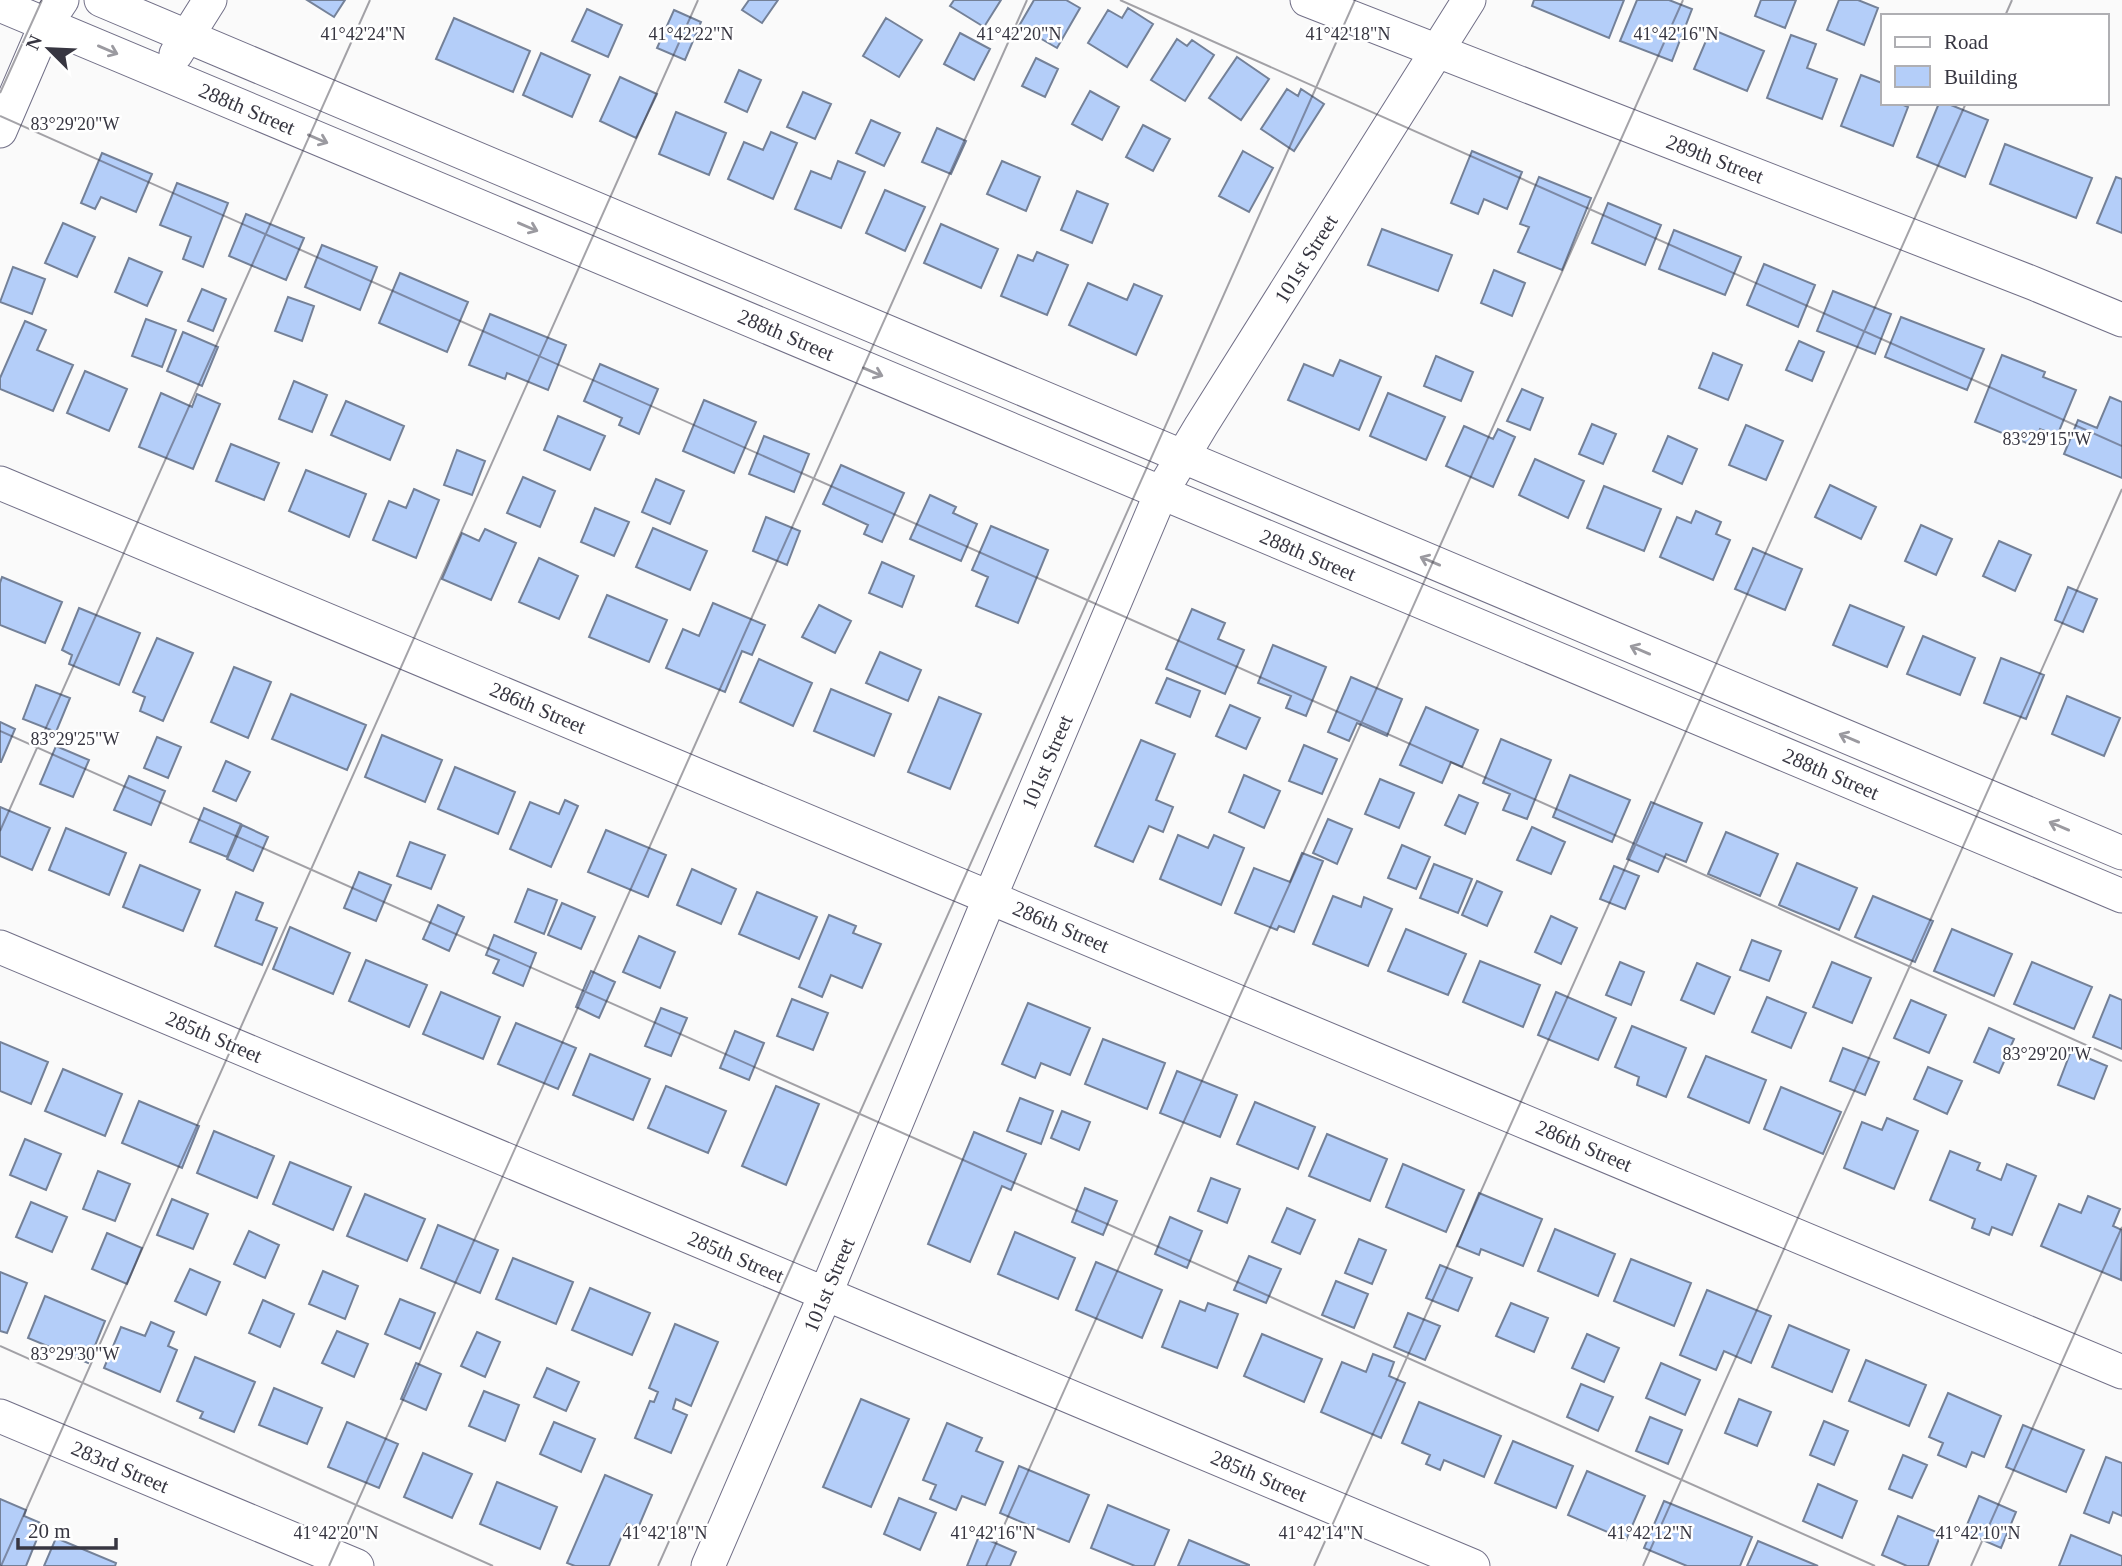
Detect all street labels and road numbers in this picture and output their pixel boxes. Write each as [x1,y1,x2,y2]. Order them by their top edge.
street label: 288th Street [195,78,299,140]
street label: 289th Street [1663,130,1767,189]
street label: 101st Street [1269,210,1343,308]
street label: 288th Street [734,304,838,366]
street label: 288th Street [1256,524,1360,586]
street label: 286th Street [486,677,590,739]
street label: 101st Street [1016,711,1078,813]
street label: 288th Street [1779,743,1883,805]
street label: 286th Street [1009,896,1113,958]
street label: 285th Street [162,1006,266,1068]
street label: 286th Street [1532,1115,1636,1177]
street label: 285th Street [684,1226,788,1288]
street label: 101st Street [798,1234,860,1336]
street label: 283rd Street [68,1436,172,1498]
street label: 285th Street [1207,1445,1311,1507]

